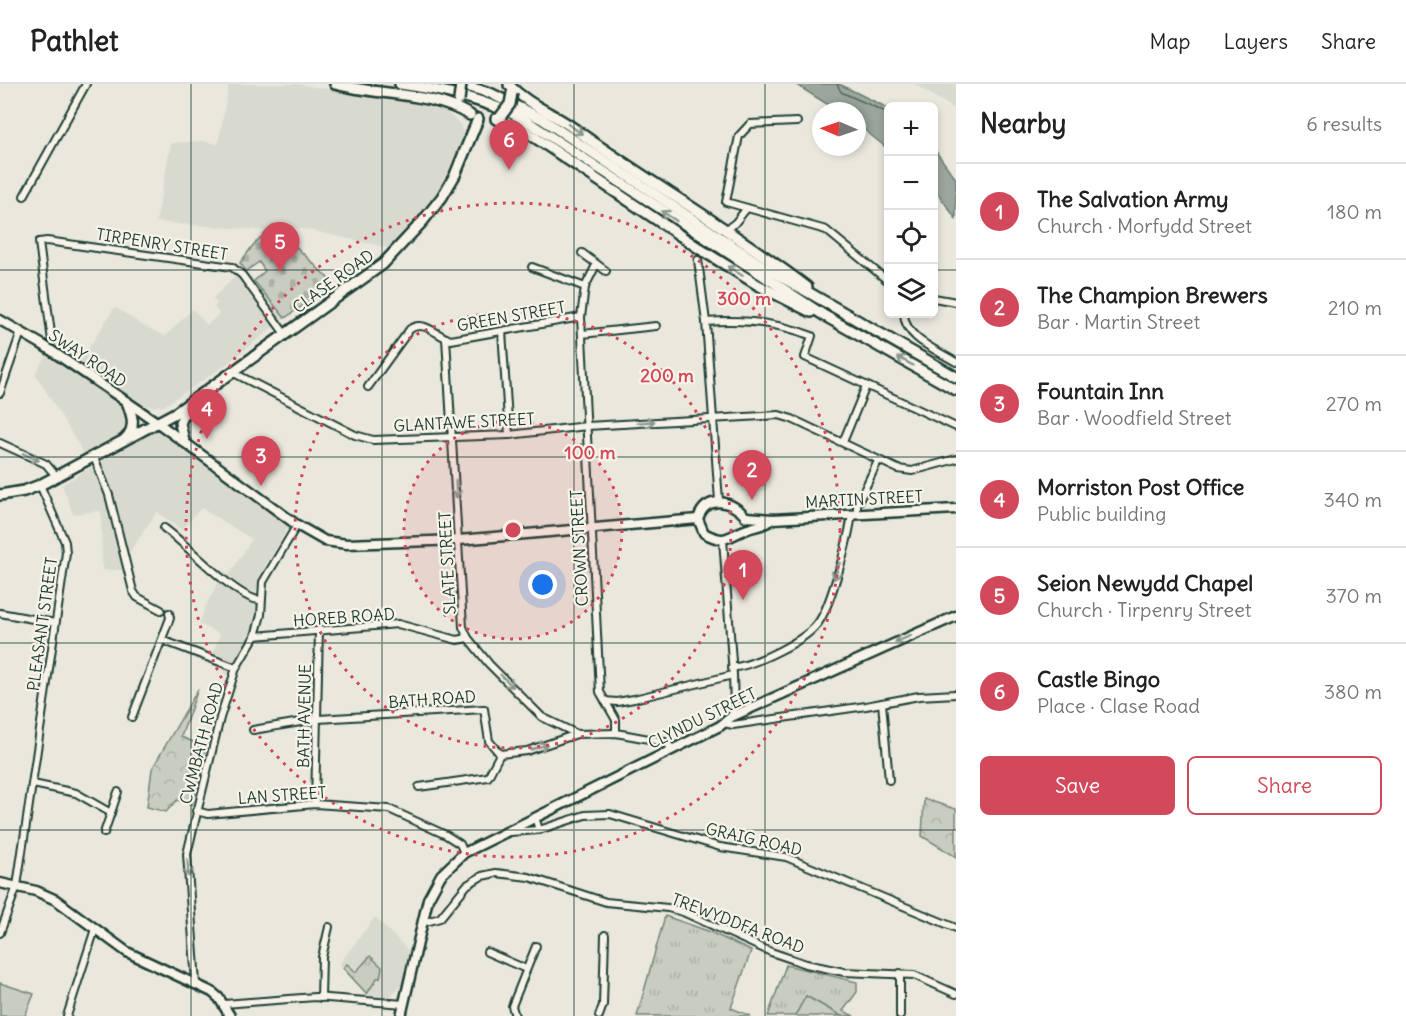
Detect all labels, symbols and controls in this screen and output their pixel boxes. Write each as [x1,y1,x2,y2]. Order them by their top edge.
text: Pathlet [30,23,119,59]
text: Map [1150,28,1190,55]
text: Layers [1223,28,1288,55]
text: Share [1321,28,1376,55]
north arrow [812,102,866,156]
map controls [884,102,938,318]
button: + [884,102,938,156]
text: Nearby [980,107,1066,140]
text: 6 results [1306,111,1382,136]
pin: 6 [490,120,528,170]
one-way arrow [566,123,582,135]
button: − [884,156,938,210]
text: The Salvation Army [1037,185,1229,213]
text: 1 [996,199,1003,224]
text: 180 m [1327,199,1382,224]
one-way arrow [662,210,678,222]
button: locate [884,210,938,264]
text: Church · Morfydd Street [1037,213,1252,238]
pin: 5 [260,222,300,272]
street label: TIRPENRY STREET [95,224,229,264]
street label: CLASE ROAD [288,245,378,317]
button: layers [884,264,938,318]
one-way arrow [727,265,744,277]
text: The Champion Brewers [1037,281,1268,309]
text: 300 m [717,287,771,310]
text: 2 [994,295,1005,320]
text: 210 m [1328,295,1382,320]
street label: GREEN STREET [455,297,567,335]
text: Bar · Martin Street [1037,309,1200,334]
street label: SWAY ROAD [45,325,131,391]
one-way arrow [897,355,914,367]
text: 200 m [640,364,694,387]
text: Fountain Inn [1037,377,1164,405]
pin: 4 [188,390,226,439]
text: 3 [994,391,1005,416]
text: 270 m [1326,391,1382,416]
text: Bar · Woodfield Street [1037,405,1232,430]
street label: GLANTAWE STREET [393,408,535,436]
one-way arrow [635,417,655,428]
pin: 3 [242,436,280,486]
text: 100 m [565,441,616,464]
pin: 2 [732,450,771,500]
one-way arrow [21,452,39,463]
text: Morriston Post Office [1037,473,1244,501]
one-way arrow [451,479,462,499]
street label: MARTIN STREET [805,486,923,512]
text: 4 [994,487,1005,512]
text: 340 m [1324,487,1382,512]
street label: CROWN STREET [566,489,592,607]
text: Public building [1037,501,1166,526]
street label: SLATE STREET [434,511,460,615]
centre of rings [503,520,523,540]
pin: 1 [724,550,762,600]
street label: PLEASANT STREET [23,556,61,692]
one-way arrow [831,561,842,580]
text: Seion Newydd Chapel [1037,569,1253,597]
your location [528,570,557,599]
text: 5 [994,583,1005,608]
text: 370 m [1325,583,1382,608]
text: Church · Tirpenry Street [1037,597,1251,622]
street label: HOREB ROAD [293,603,395,631]
one-way arrow [894,634,912,645]
street label: BATH AVENUE [293,664,315,768]
text: Castle Bingo [1037,665,1160,693]
one-way arrow [499,674,514,688]
text: 6 [994,679,1005,704]
text: 380 m [1324,679,1382,704]
street label: CWMBATH ROAD [175,680,227,806]
street label: CLYNDU STREET [644,683,760,753]
street label: BATH ROAD [388,686,476,712]
text: Place · Clase Road [1037,693,1200,718]
one-way arrow [529,741,548,752]
button: Save [980,756,1175,815]
button: Share [1187,756,1382,815]
street label: LAN STREET [237,782,327,808]
street label: GRAIG ROAD [704,818,804,860]
one-way arrow [183,857,194,877]
street label: TREWYDDFA ROAD [669,888,807,958]

